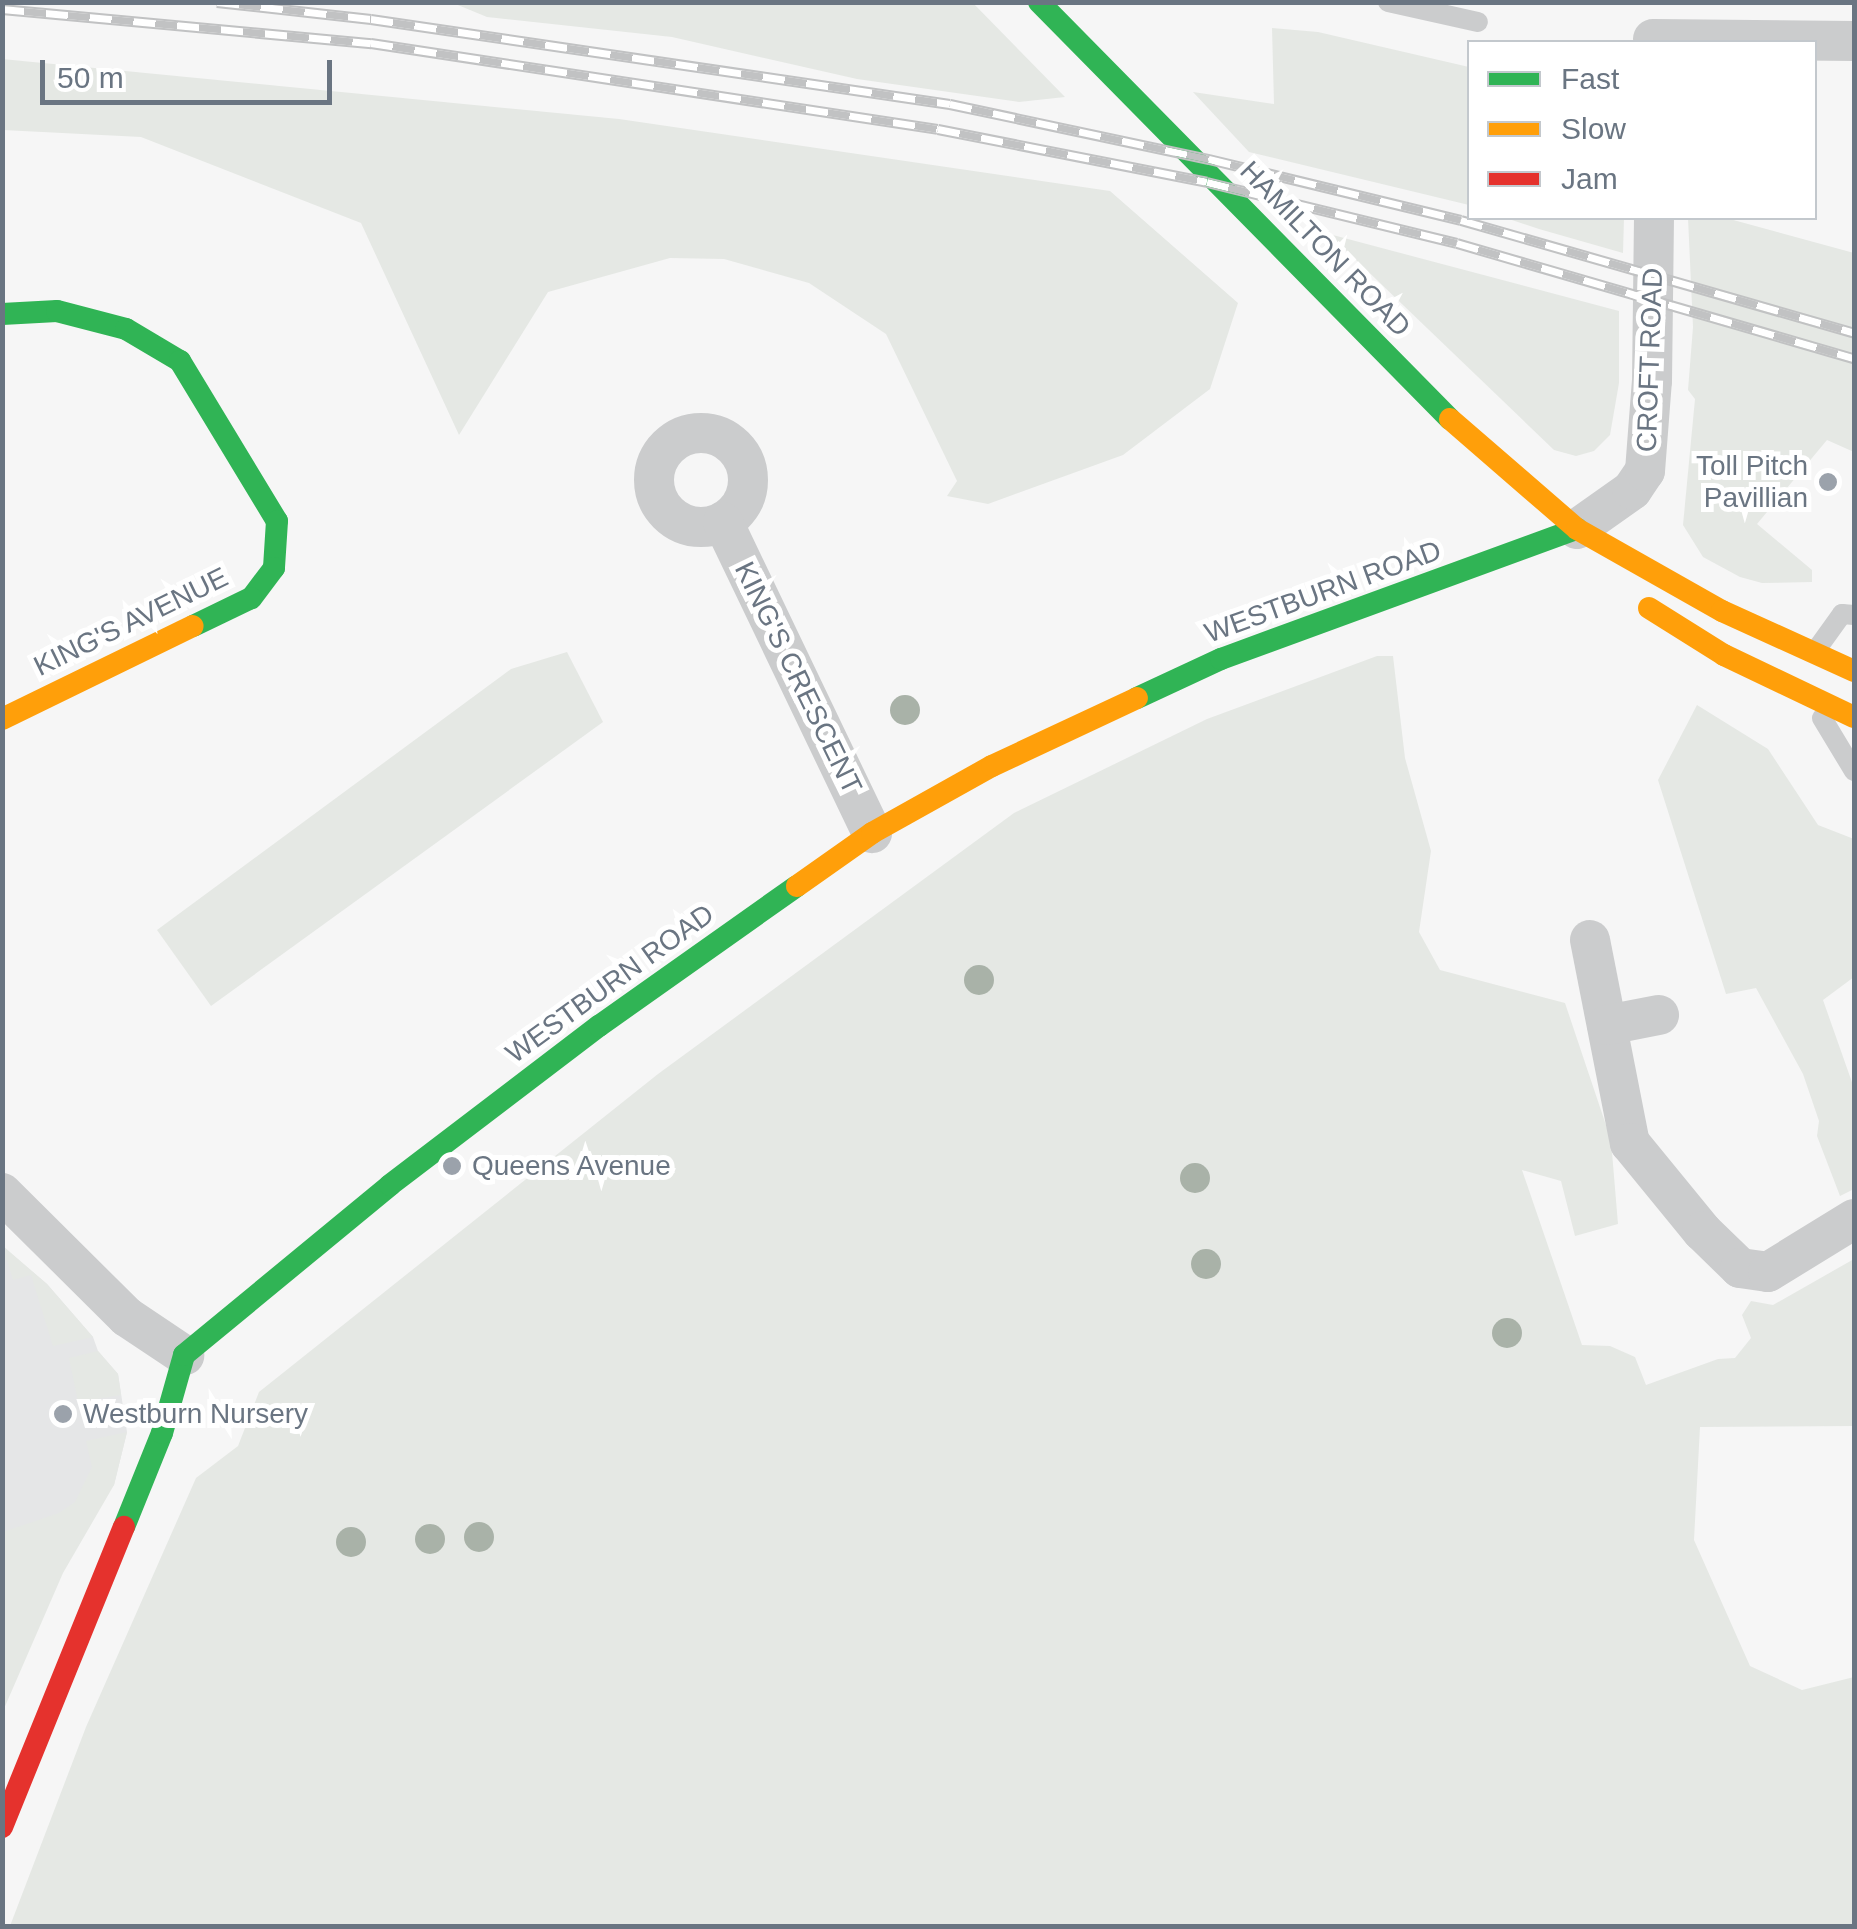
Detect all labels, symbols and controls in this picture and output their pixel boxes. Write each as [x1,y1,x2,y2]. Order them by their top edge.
scale bar [45,40,338,102]
legend [1467,40,1817,220]
text: 50 m [57,61,124,94]
text: Fast [1561,62,1619,95]
text: Slow [1561,112,1626,145]
street label: HAMILTON ROAD [1233,154,1417,344]
text: Jam [1561,162,1618,195]
street label: CROFT ROAD [1630,267,1670,453]
place label: Toll Pitch Pavillian [1696,449,1808,515]
marker: Toll Pitch Pavillian [1817,471,1839,493]
street label: WESTBURN ROAD [1200,534,1446,650]
street label: KING'S CRESCENT [727,556,869,800]
street label: KING'S AVENUE [28,560,234,684]
street label: WESTBURN ROAD [499,897,721,1071]
place label: Queens Avenue [472,1149,672,1183]
marker: Queens Avenue [441,1155,463,1177]
place label: Westburn Nursery [83,1397,308,1431]
marker: Westburn Nursery [52,1403,74,1425]

